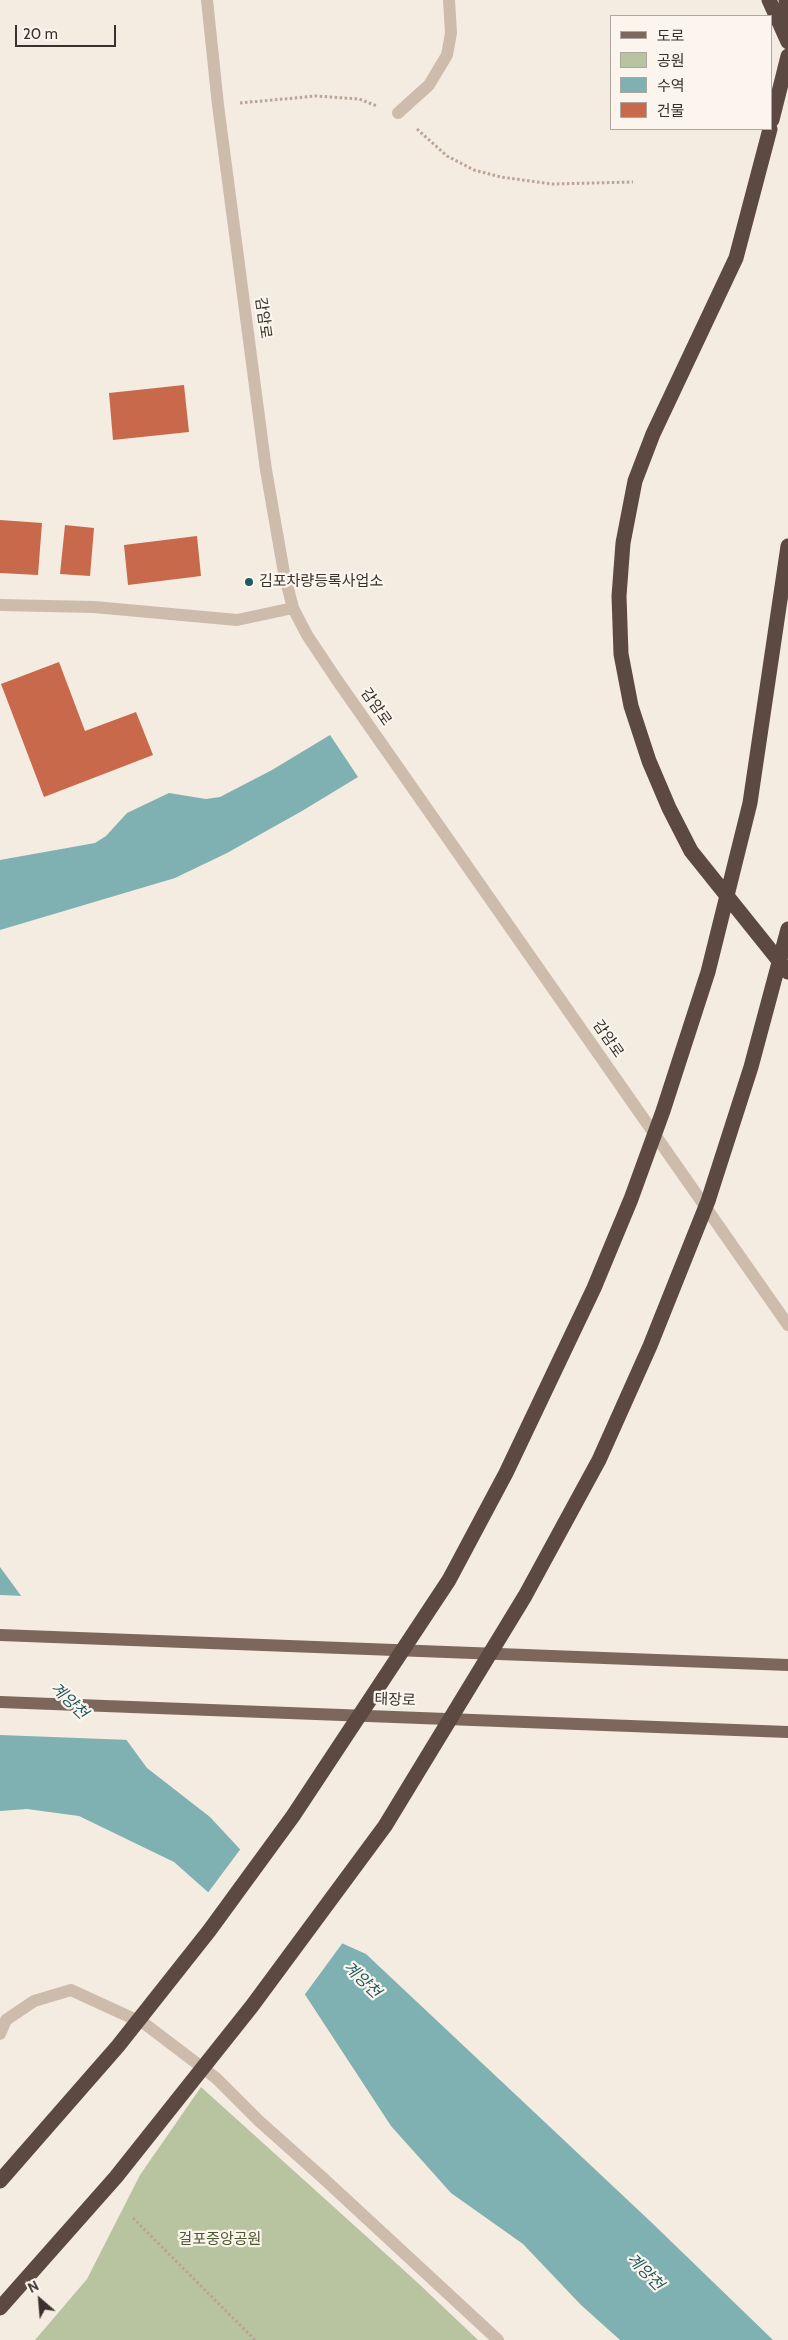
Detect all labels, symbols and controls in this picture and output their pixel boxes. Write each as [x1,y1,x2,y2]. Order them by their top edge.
scale bar [18,15,119,47]
legend [610,15,773,130]
text: 20 m [23,25,58,43]
text: 도로 [657,27,685,45]
text: 공원 [657,52,685,70]
text: 수역 [657,77,685,95]
text: 건물 [657,102,685,120]
street label: 감암로 [251,296,275,340]
place label: 김포차량등록사업소 [259,573,383,591]
marker: 김포차량등록사업소 [243,576,255,588]
street label: 감암로 [357,685,395,729]
street label: 감암로 [589,1017,627,1061]
water label: 계양천 [46,1679,92,1723]
street label: 태장로 [374,1690,416,1710]
water label: 계양천 [339,1958,385,2002]
park label: 걸포중앙공원 [179,2231,261,2249]
water label: 계양천 [623,2249,667,2295]
north arrow [15,2275,65,2325]
text: N [25,2276,42,2297]

